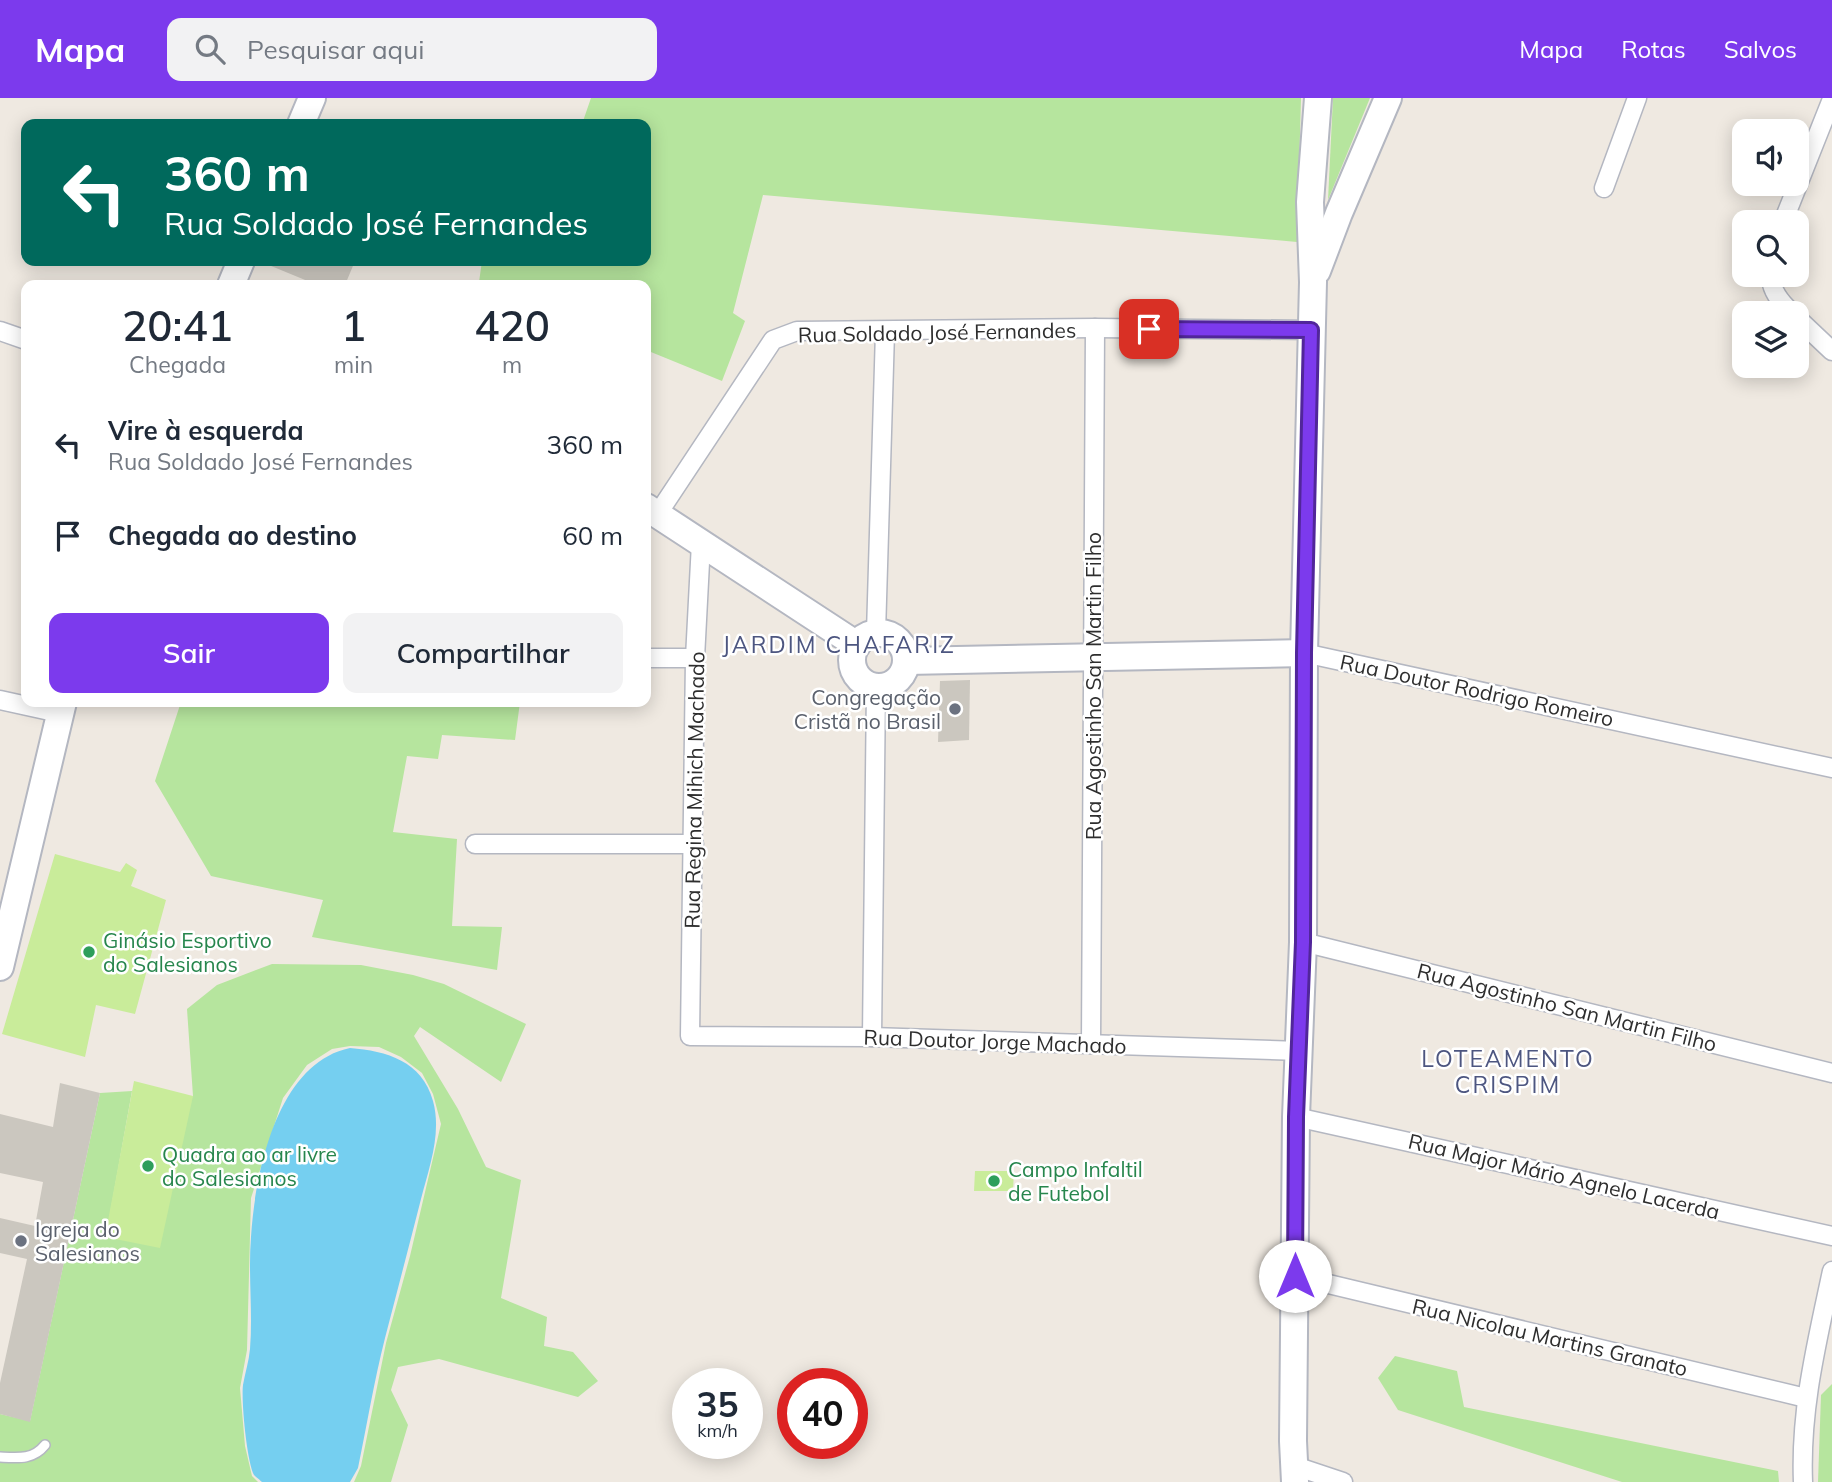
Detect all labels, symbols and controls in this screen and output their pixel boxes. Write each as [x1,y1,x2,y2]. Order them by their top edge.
search box [167,18,657,81]
text: Mapa [35,29,125,70]
icon: search [191,30,229,68]
text: Pesquisar aqui [247,33,424,66]
text: Mapa [1519,34,1583,64]
text: Rotas [1621,34,1686,64]
text: Salvos [1724,34,1797,64]
map controls [1732,119,1809,378]
button: sound [1732,119,1809,196]
text: 360 m [164,142,310,203]
icon: left [49,147,140,238]
text: Rua Soldado José Fernandes [164,203,588,243]
button: search [1732,210,1809,287]
text: 20:41 [122,299,233,352]
text: 1 [341,299,366,352]
text: 420 [474,299,550,352]
pin [1119,299,1179,359]
button: layers [1732,301,1809,378]
icon: arrive [1130,310,1168,348]
street label: Rua Soldado José Fernandes [798,317,1076,347]
text: Chegada [129,350,226,379]
text: min [334,350,373,379]
text: m [502,350,522,379]
text: Vire à esquerda [108,414,304,447]
icon: left [49,426,87,464]
text: 360 m [547,428,623,461]
text: Rua Soldado José Fernandes [108,447,413,476]
icon: arrive [49,517,87,555]
text: Chegada ao destino [108,519,357,552]
text: 60 m [562,519,623,552]
street label: Rua Agostinho San Martin Filho [1080,532,1106,840]
button: Sair [49,613,329,693]
button: Compartilhar [343,613,623,693]
district label: JARDIM CHAFARIZ [722,630,956,659]
street label: Rua Doutor Rodrigo Romeiro [1338,648,1616,732]
street label: Rua Regina Mihich Machado [679,651,709,929]
place label: Congregação Cristã no Brasil [794,684,941,734]
marker: Congregação Cristã no Brasil [947,701,963,717]
place label: Ginásio Esportivo do Salesianos [103,927,272,977]
marker: Ginásio Esportivo do Salesianos [81,944,97,960]
street label: Rua Agostinho San Martin Filho [1414,957,1720,1057]
street label: Rua Doutor Jorge Machado [863,1023,1127,1059]
district label: LOTEAMENTO CRISPIM [1421,1044,1595,1099]
street label: Rua Major Mário Agnelo Lacerda [1406,1127,1722,1225]
place label: Quadra ao ar livre do Salesianos [162,1141,337,1191]
place label: Campo Infaltil de Futebol [1008,1156,1143,1206]
marker: Quadra ao ar livre do Salesianos [140,1158,156,1174]
marker: Campo Infaltil de Futebol [986,1173,1002,1189]
place label: Igreja do Salesianos [35,1216,140,1266]
marker: Igreja do Salesianos [13,1233,29,1249]
position arrow [1258,1239,1332,1313]
street label: Rua Nicolau Martins Granato [1410,1293,1690,1381]
speed limit sign: 40 [777,1368,868,1459]
text: 35 [696,1382,739,1426]
text: km/h [697,1419,738,1442]

